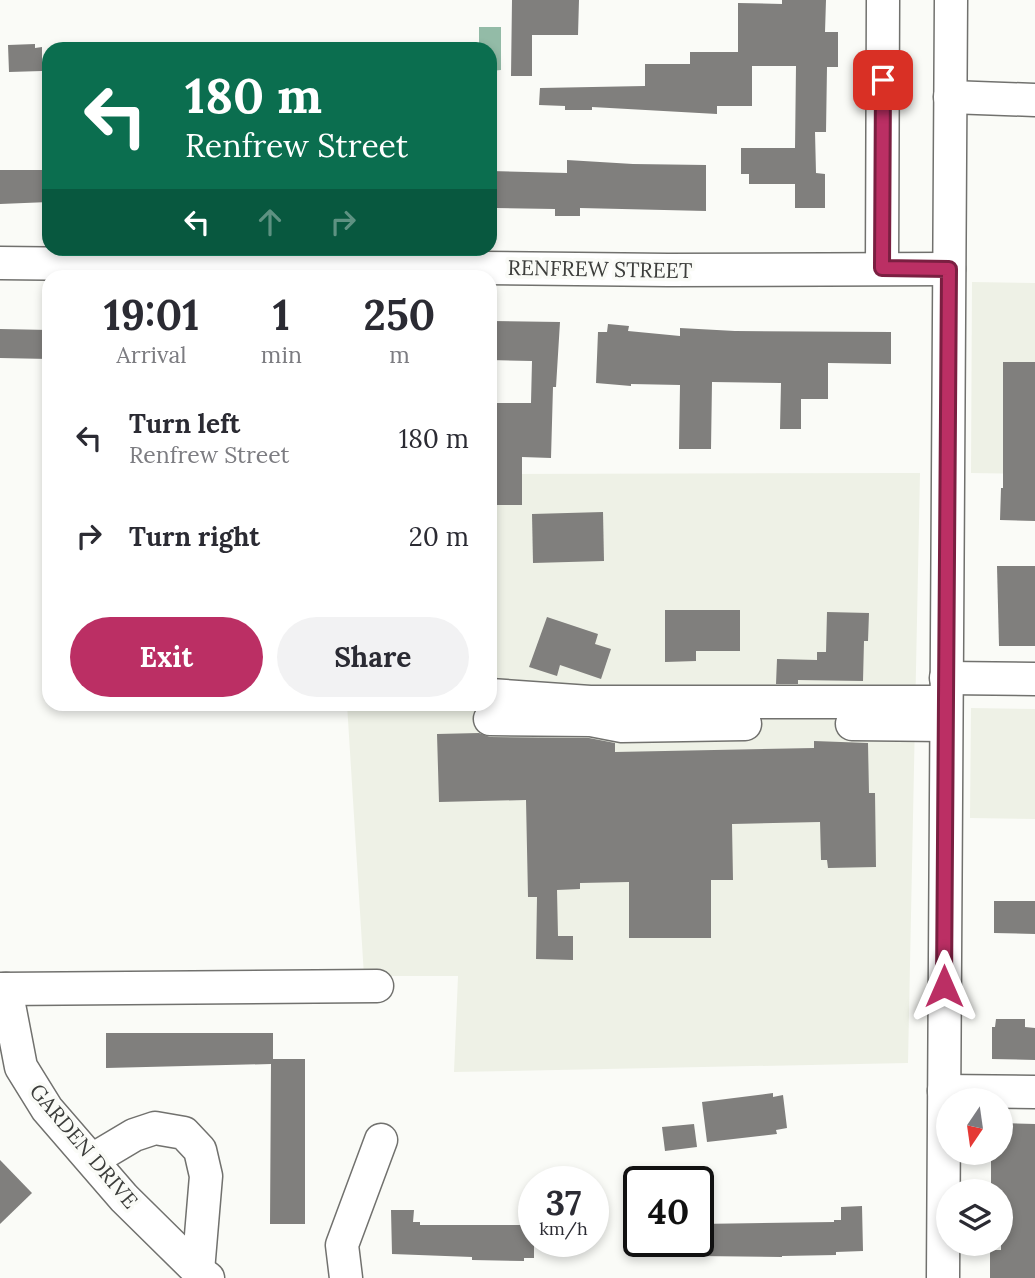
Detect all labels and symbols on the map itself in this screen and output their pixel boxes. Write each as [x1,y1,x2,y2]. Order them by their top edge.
pin [853,50,913,110]
street label: RENFREW STREET [508,254,692,284]
position arrow [907,949,981,1023]
street label: GARDEN DRIVE [24,1078,144,1214]
north arrow [936,1088,1013,1166]
speed limit sign: 40 [623,1166,714,1257]

